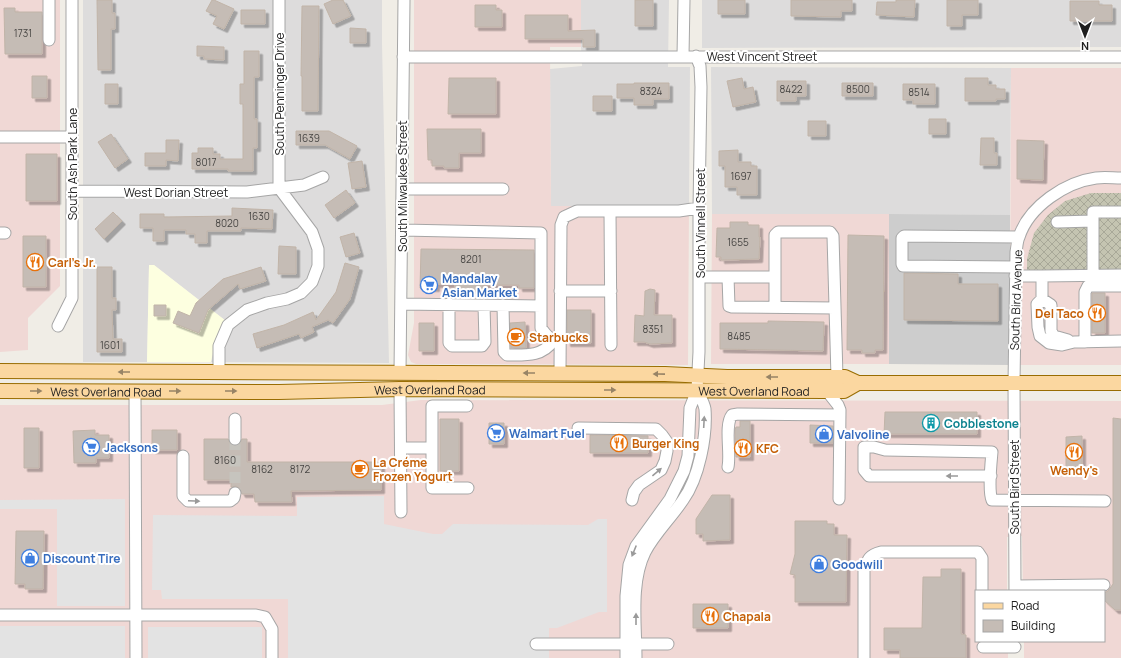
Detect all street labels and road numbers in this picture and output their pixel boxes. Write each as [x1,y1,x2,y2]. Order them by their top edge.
street label: South Penninger Drive [271,32,288,156]
street label: West Vincent Street [707,48,818,65]
street label: South Ash Park Lane [64,108,81,220]
street label: South Milwaukee Street [394,120,411,252]
street label: South Vinnell Street [692,168,709,278]
street label: West Dorian Street [124,184,229,201]
street label: South Bird Avenue [1006,249,1026,351]
street label: West Overland Road [374,380,486,398]
street label: West Overland Road [698,382,810,399]
street label: West Overland Road [50,383,162,400]
street label: South Bird Street [1006,439,1023,535]

